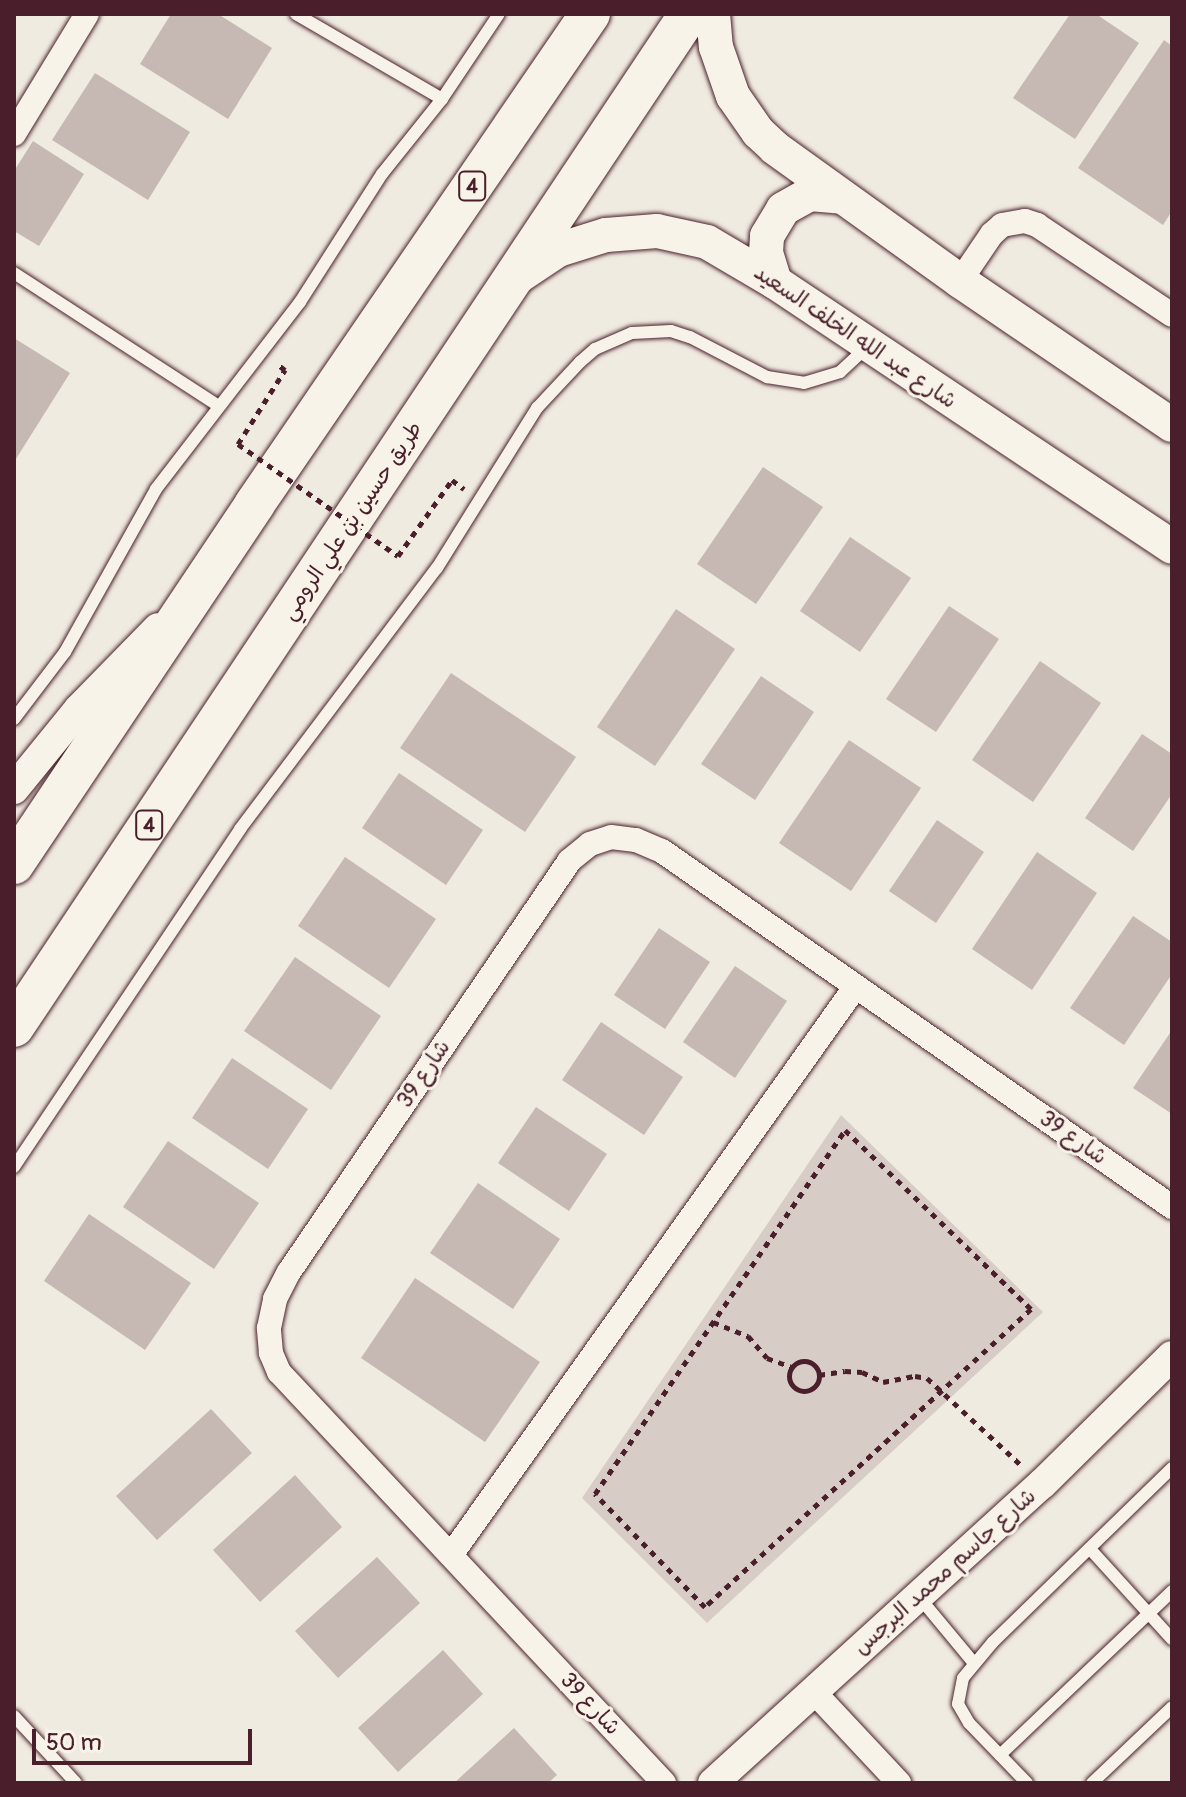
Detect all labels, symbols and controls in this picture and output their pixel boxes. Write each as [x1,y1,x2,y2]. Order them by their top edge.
road number: 4 [458,170,486,202]
street label: شارع عبد الله الخلف السعيد [749,259,961,415]
street label: طريق حسين بن علي الرومي [276,417,428,625]
road number: 4 [135,809,163,841]
street label: شارع 39 [392,1035,456,1113]
street label: شارع 39 [1034,1105,1112,1171]
street label: شارع جاسم محمد البرجس [849,1483,1041,1661]
street label: شارع 39 [554,1667,626,1741]
scale bar [36,1713,256,1763]
text: 50 m [46,1728,102,1757]

